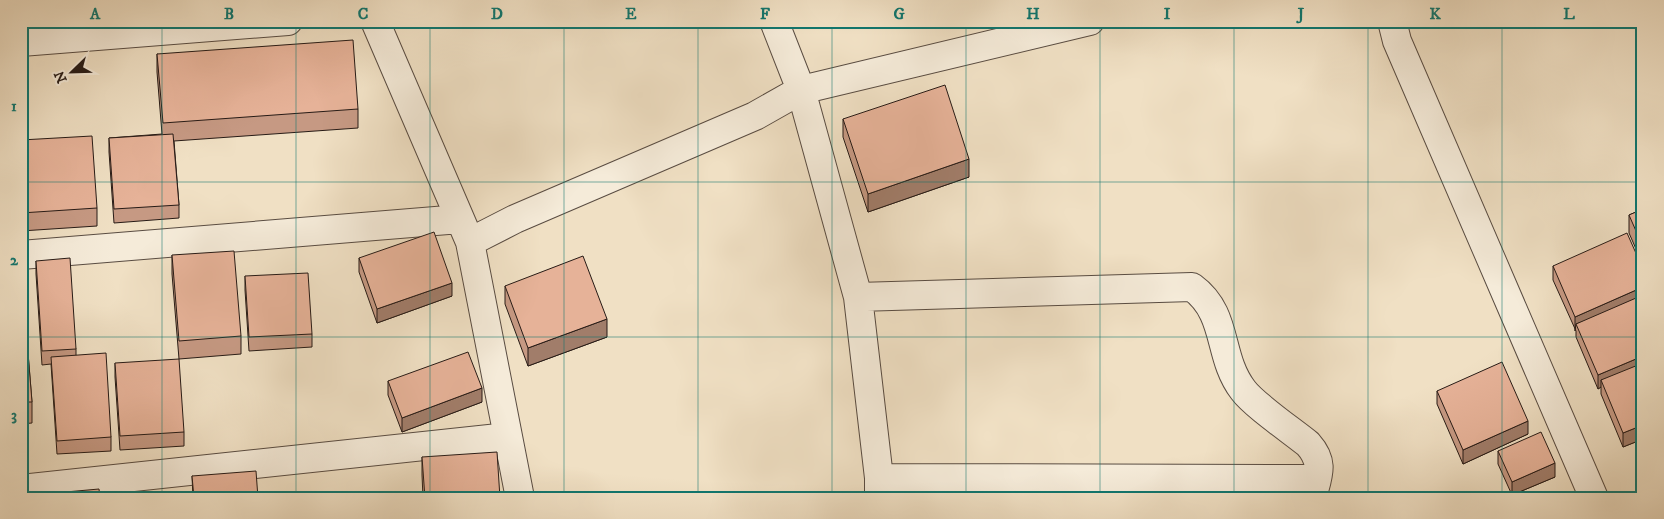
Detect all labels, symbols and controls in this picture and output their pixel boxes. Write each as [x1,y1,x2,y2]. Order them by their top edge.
text: A [89,4,101,24]
text: B [224,4,234,24]
text: C [358,4,368,24]
text: D [491,4,503,24]
text: E [625,4,637,24]
text: F [760,4,770,24]
text: G [893,4,905,24]
text: H [1026,4,1040,24]
text: I [1164,4,1171,24]
text: J [1296,4,1305,24]
text: K [1429,4,1441,24]
text: L [1563,4,1575,24]
north arrow [48,48,98,98]
text: N [50,67,71,85]
text: 1 [11,96,17,116]
text: 2 [10,250,19,270]
text: 3 [11,405,17,425]

